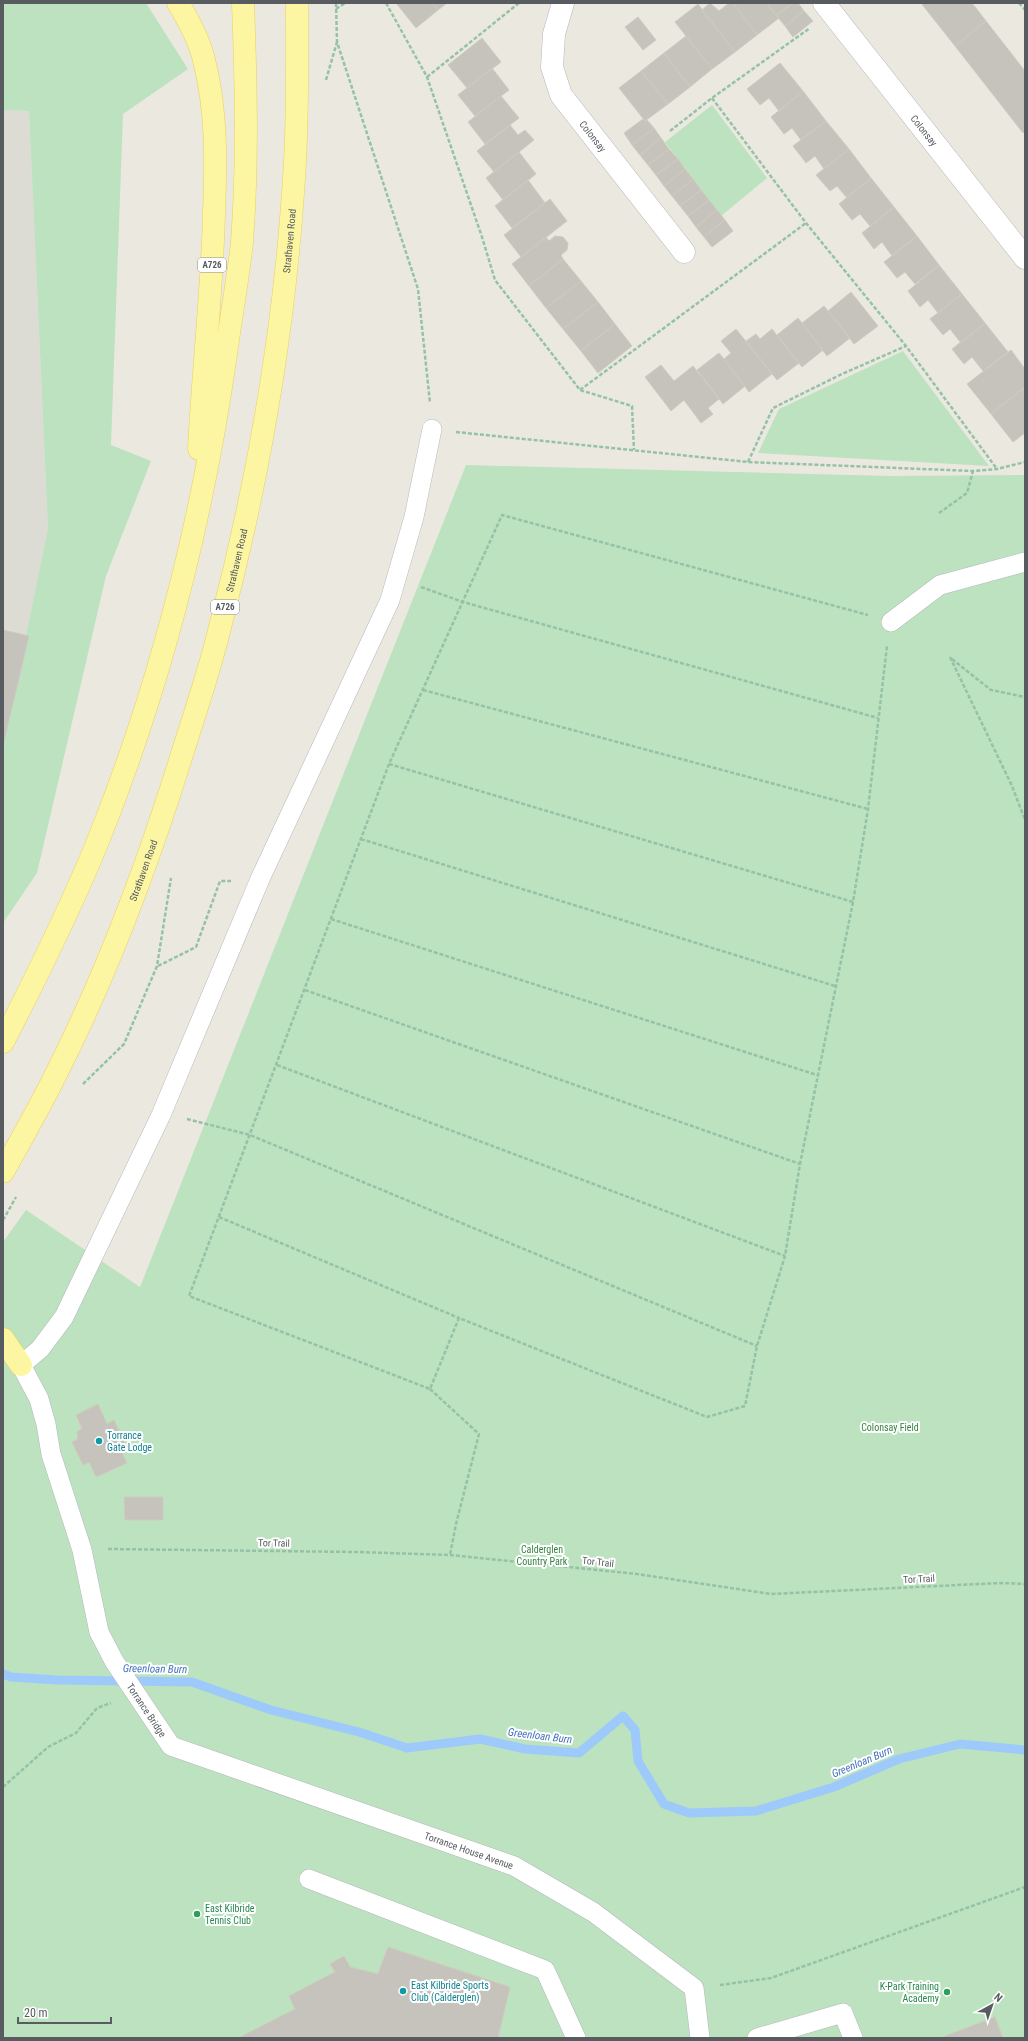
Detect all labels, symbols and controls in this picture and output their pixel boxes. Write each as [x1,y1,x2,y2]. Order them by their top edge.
street label: Colonsay [909,113,940,148]
street label: Colonsay [578,118,609,154]
street label: Strathaven Road [280,208,297,274]
road number: A726 [198,258,226,272]
street label: Strathaven Road [224,528,249,593]
road number: A726 [211,600,239,614]
street label: Strathaven Road [127,838,159,903]
park label: Colonsay Field [861,1422,919,1433]
place label: Torrance Gate Lodge [107,1430,152,1453]
marker: Torrance Gate Lodge [94,1436,104,1446]
street label: Tor Trail [258,1537,290,1549]
park label: Calderglen Country Park [517,1544,568,1567]
street label: Tor Trail [582,1555,614,1569]
street label: Tor Trail [903,1573,935,1585]
water label: Greenloan Burn [123,1662,187,1676]
street label: Torrance Bridge [125,1681,169,1739]
water label: Greenloan Burn [507,1726,573,1746]
water label: Greenloan Burn [830,1743,894,1781]
street label: Torrance House Avenue [423,1830,515,1871]
place label: East Kilbride Tennis Club [205,1903,255,1926]
marker: East Kilbride Tennis Club [192,1909,202,1919]
place label: East Kilbride Sports Club (Calderglen) [411,1980,489,2004]
place label: K-Park Training Academy [880,1981,939,2004]
north arrow [972,1985,1012,2025]
marker: East Kilbride Sports Club (Calderglen) [398,1986,408,1996]
marker: K-Park Training Academy [942,1987,952,1997]
text: N [991,1991,1005,2005]
scale bar [18,1999,111,2025]
text: 20 m [24,2006,48,2020]

